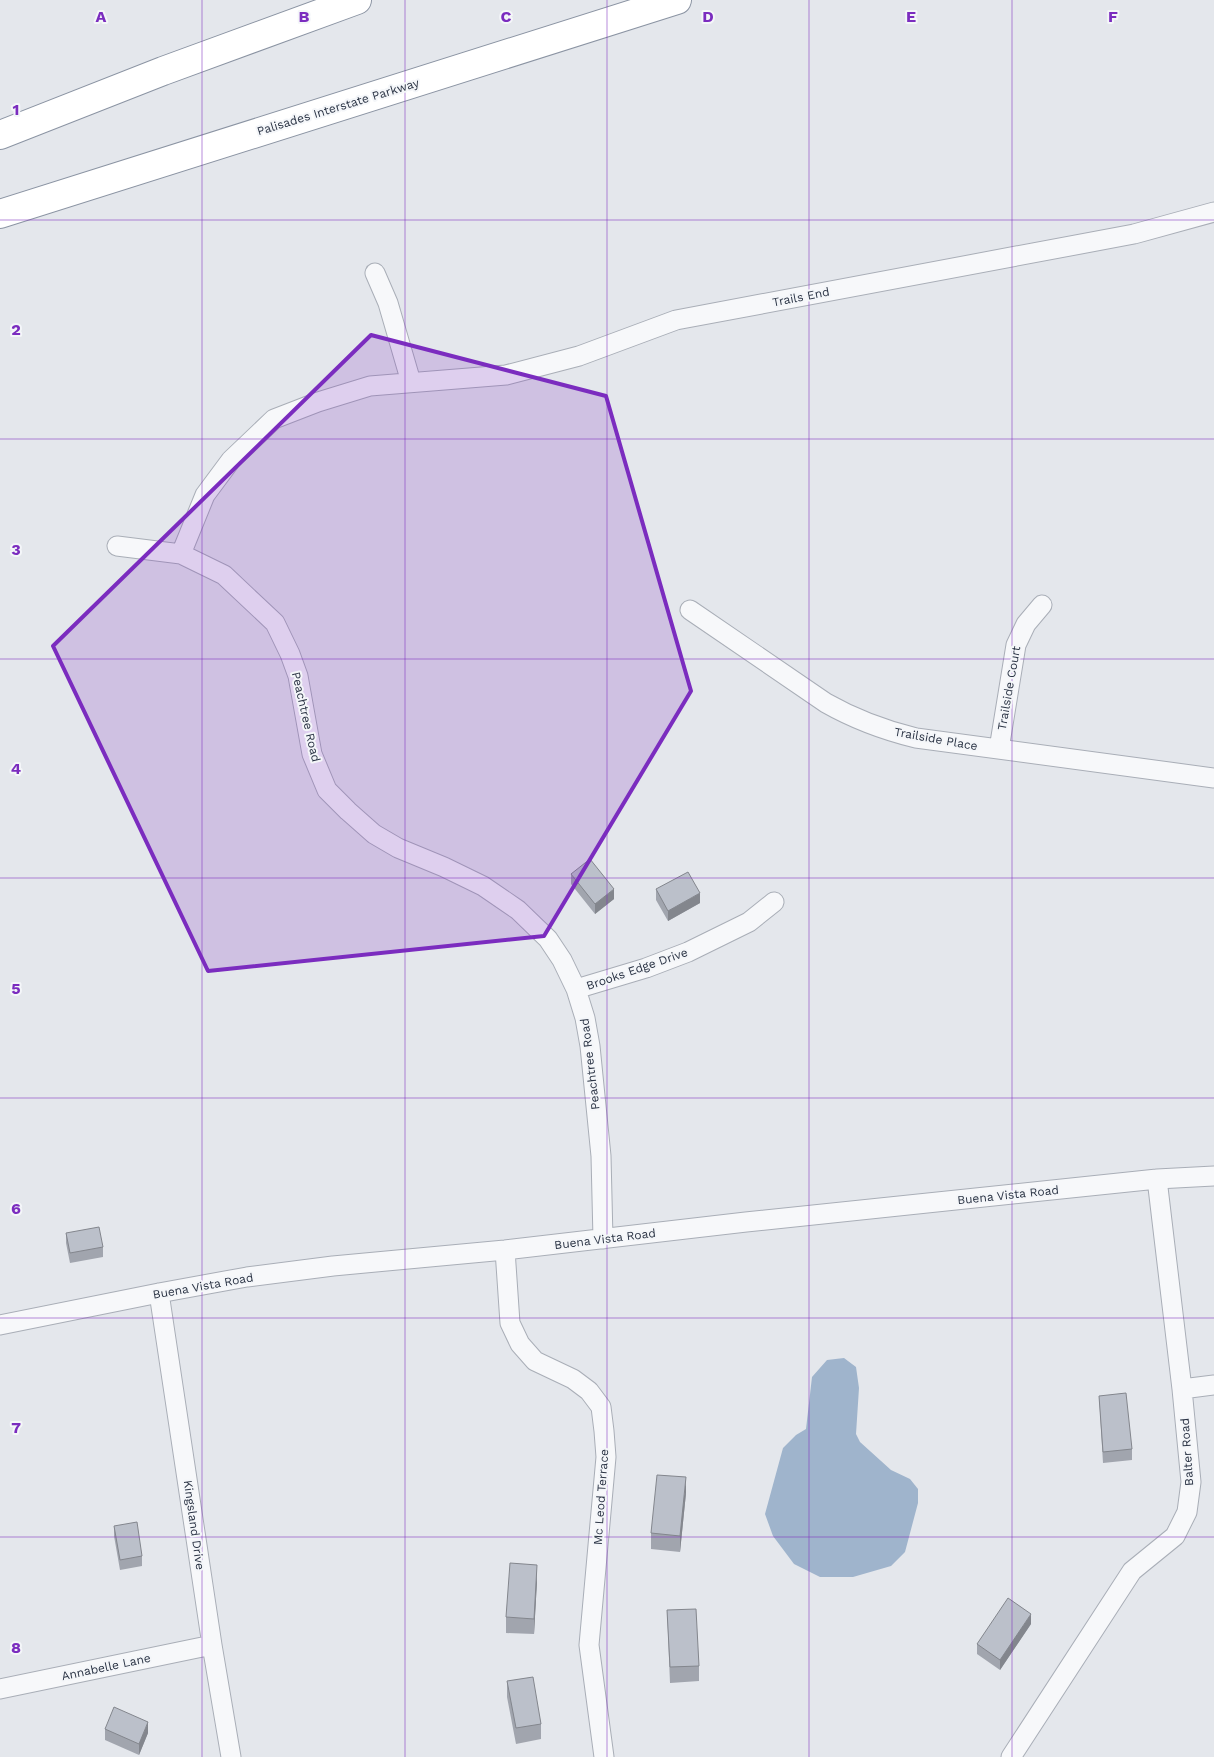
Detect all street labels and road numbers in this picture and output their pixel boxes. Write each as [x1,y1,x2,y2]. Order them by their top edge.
street label: Palisades Interstate Parkway [255,75,421,138]
street label: Trails End [771,285,831,309]
street label: Trailside Court [995,645,1023,731]
street label: Peachtree Road [289,671,323,763]
street label: Trailside Place [893,725,979,753]
street label: Brooks Edge Drive [584,945,690,993]
street label: Peachtree Road [577,1018,603,1110]
street label: Buena Vista Road [957,1183,1059,1207]
street label: Buena Vista Road [554,1226,656,1252]
street label: Buena Vista Road [152,1270,254,1302]
street label: Balter Road [1178,1418,1196,1486]
street label: Mc Leod Terrace [591,1448,611,1546]
street label: Kingsland Drive [181,1479,207,1571]
street label: Annabelle Lane [60,1651,152,1683]

